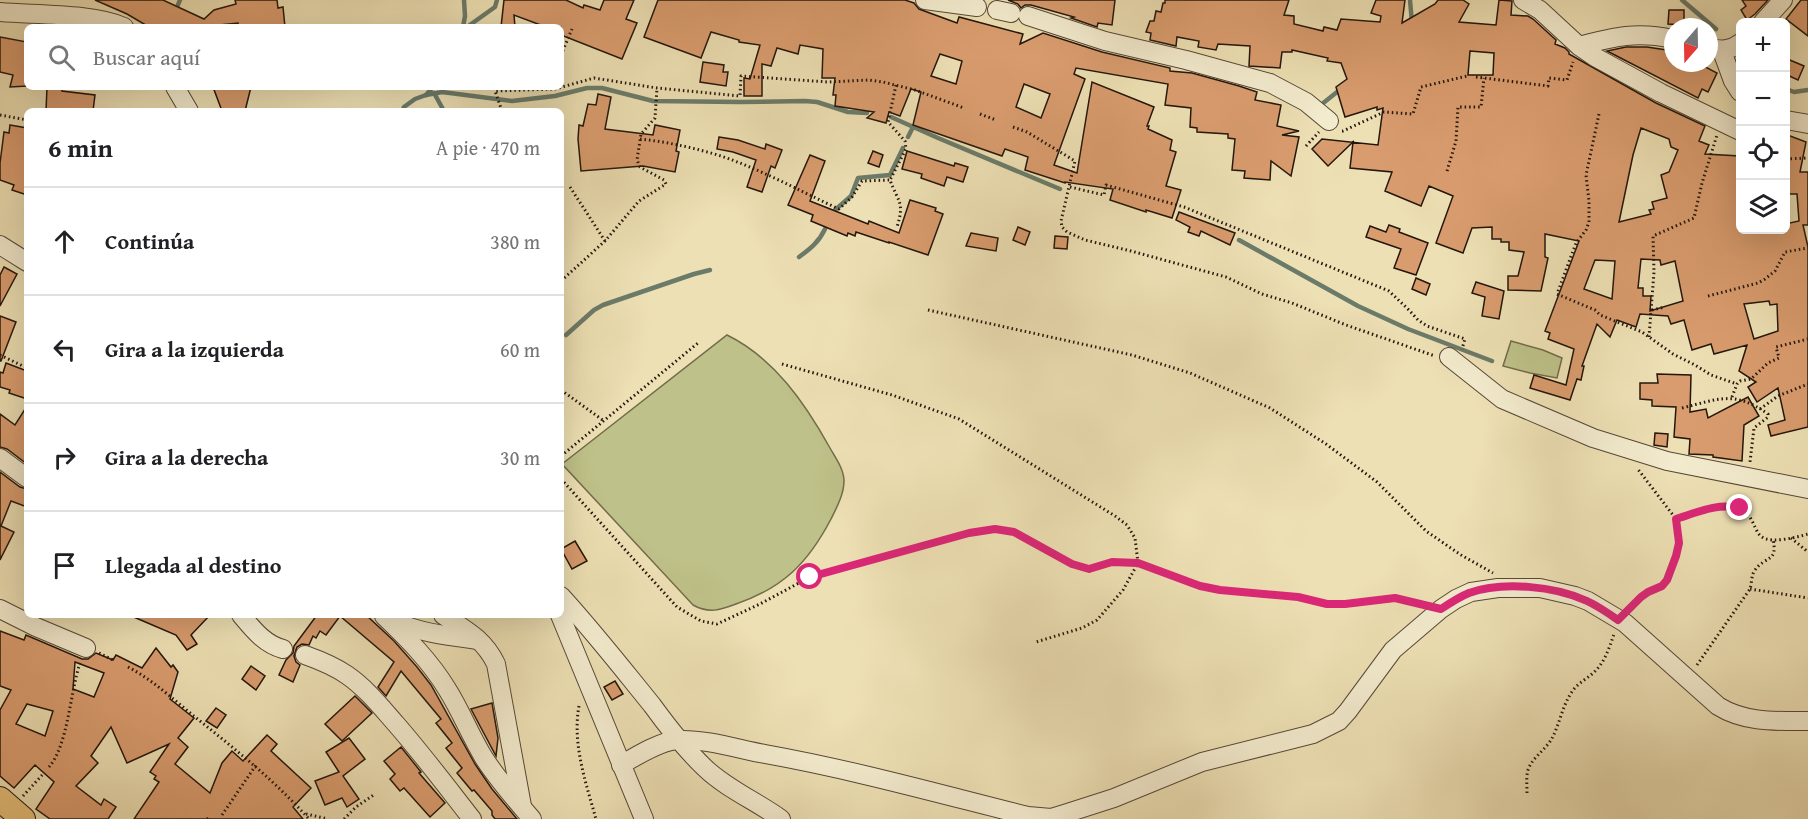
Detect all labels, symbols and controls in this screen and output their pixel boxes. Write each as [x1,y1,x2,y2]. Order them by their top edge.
north arrow [1664,18,1718,72]
map controls [1736,18,1790,234]
button: + [1736,18,1790,72]
search box [24,24,564,90]
icon: search [45,41,78,74]
text: Buscar aquí [93,41,200,73]
button: − [1736,72,1790,126]
button: locate [1736,126,1790,180]
text: 6 min [48,128,113,167]
text: A pie · 470 m [436,133,540,162]
button: layers [1736,180,1790,234]
icon: ahead [48,225,81,258]
text: Continúa [105,225,194,257]
text: 380 m [490,227,540,256]
icon: left [48,333,81,366]
text: Gira a la izquierda [105,333,284,365]
text: 60 m [500,335,540,364]
icon: right [48,441,81,474]
text: Gira a la derecha [105,441,268,473]
text: 30 m [500,443,540,472]
route end [1726,494,1752,520]
icon: arrive [48,549,81,582]
text: Llegada al destino [105,549,281,581]
route start [796,563,822,589]

